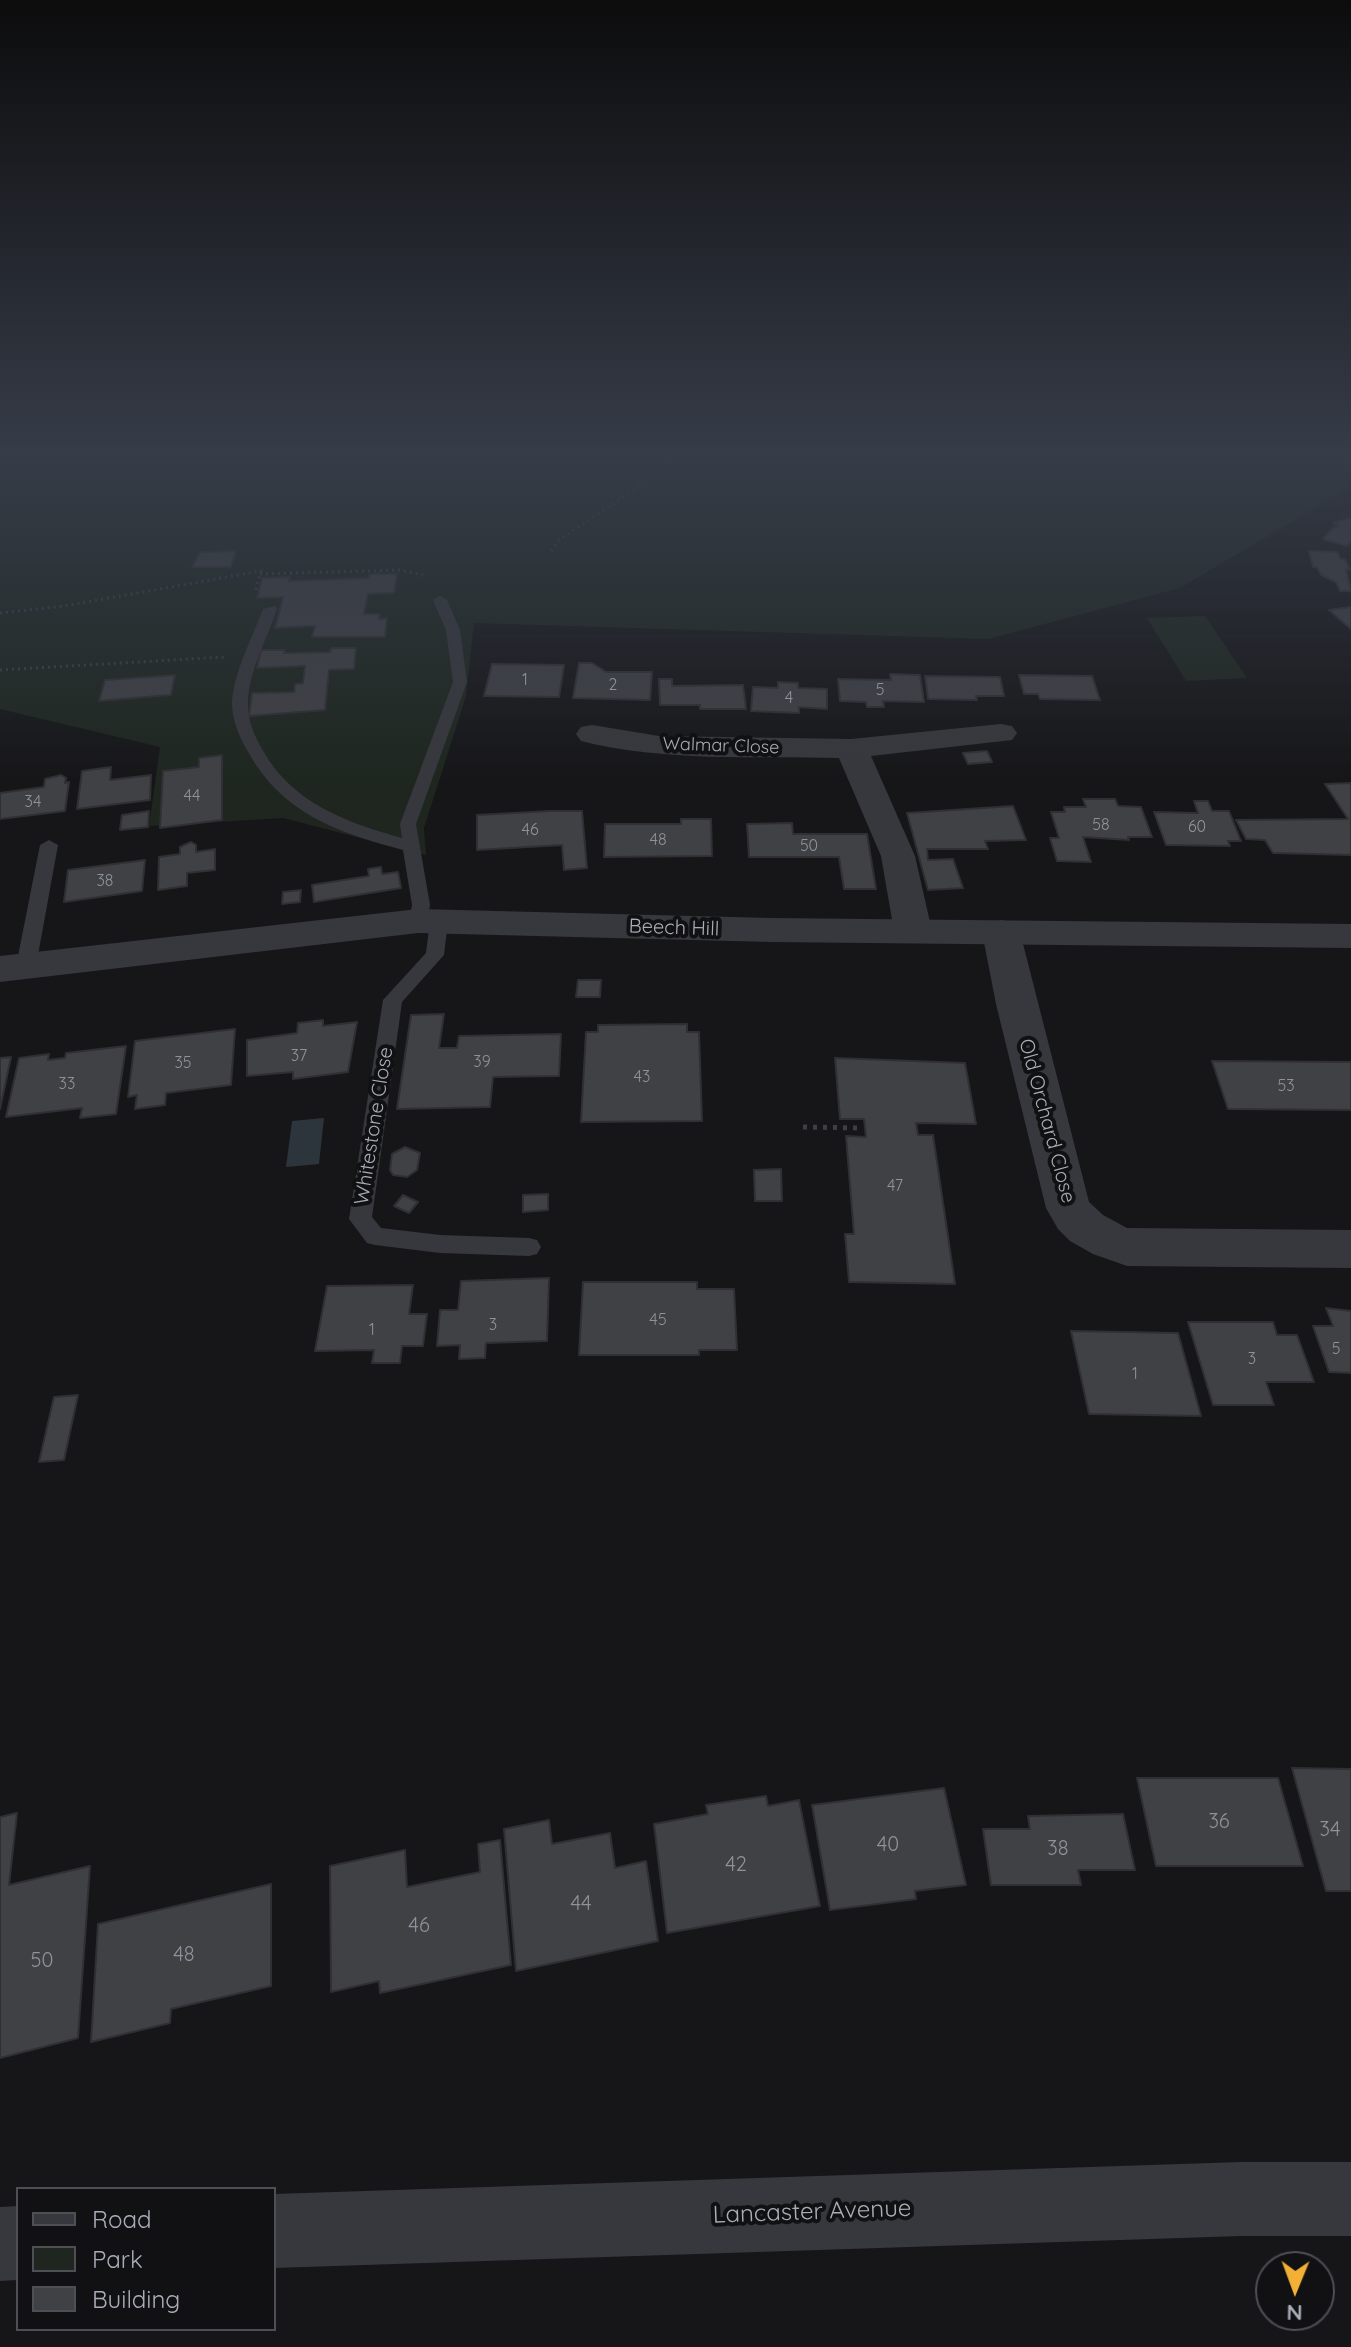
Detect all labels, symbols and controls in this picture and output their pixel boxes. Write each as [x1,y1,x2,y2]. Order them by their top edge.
house number: 1 [522,670,528,690]
house number: 2 [609,675,617,695]
house number: 5 [876,680,884,700]
house number: 4 [785,688,793,708]
street label: Walmar Close [662,733,780,759]
house number: 44 [184,786,200,806]
house number: 34 [25,792,41,812]
house number: 58 [1092,815,1110,835]
house number: 60 [1188,817,1206,837]
house number: 46 [521,820,539,840]
house number: 48 [649,830,667,850]
house number: 50 [800,836,818,856]
house number: 38 [96,871,114,891]
street label: Beech Hill [628,914,720,942]
street label: Old Orchard Close [1014,1036,1080,1206]
street label: Whitestone Close [350,1045,398,1207]
house number: 37 [291,1046,307,1066]
house number: 39 [473,1052,491,1072]
house number: 35 [174,1053,192,1073]
house number: 43 [634,1067,650,1087]
house number: 33 [59,1074,75,1094]
house number: 53 [1277,1076,1295,1096]
house number: 47 [887,1176,903,1196]
house number: 45 [649,1310,667,1330]
house number: 3 [489,1315,497,1335]
house number: 1 [369,1320,375,1340]
house number: 5 [1332,1339,1340,1359]
house number: 3 [1248,1349,1256,1369]
house number: 1 [1132,1364,1138,1384]
house number: 36 [1208,1810,1230,1834]
house number: 34 [1319,1818,1341,1842]
house number: 40 [877,1833,899,1857]
house number: 38 [1047,1837,1069,1861]
house number: 42 [725,1853,747,1877]
house number: 44 [570,1892,592,1916]
house number: 46 [408,1914,430,1938]
house number: 48 [173,1943,195,1967]
house number: 50 [31,1949,53,1973]
legend [16,2187,276,2331]
street label: Lancaster Avenue [712,2194,912,2230]
text: Road [92,2204,152,2234]
text: Park [92,2244,143,2274]
north arrow [1255,2251,1335,2331]
text: Building [92,2284,180,2314]
text: N [1286,2299,1303,2327]

